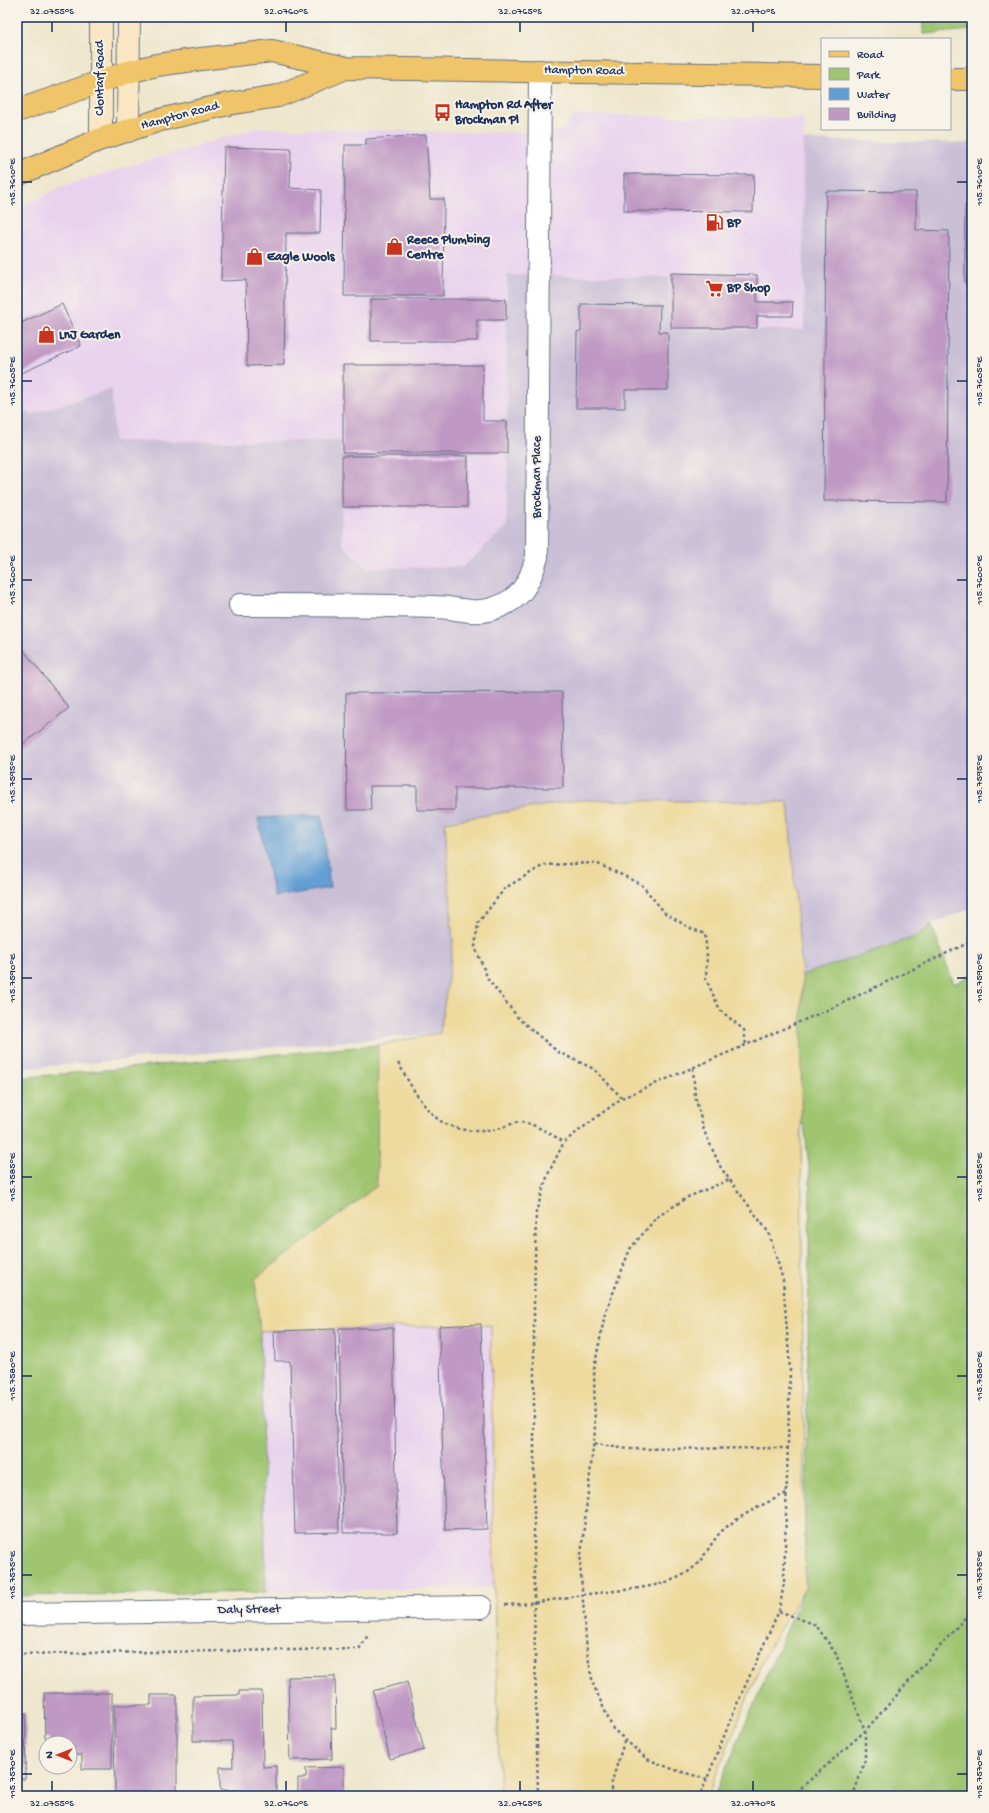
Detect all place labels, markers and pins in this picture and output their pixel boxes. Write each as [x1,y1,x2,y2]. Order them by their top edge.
place label: Hampton Rd After Brockman Pl [454,97,554,128]
bus stop icon: Hampton Rd After Brockman Pl [432,102,452,122]
fuel station icon: BP [704,213,724,233]
place label: BP [726,216,742,231]
place label: Reece Plumbing Centre [406,233,491,263]
shop icon: Reece Plumbing Centre [384,237,404,257]
shop icon: Eagle Wools [244,247,264,267]
place label: Eagle Wools [267,250,336,265]
supermarket icon: BP Shop [704,278,724,298]
place label: BP Shop [726,281,771,297]
shop icon: LnJ Garden [36,325,56,345]
place label: LnJ Garden [59,328,121,343]

